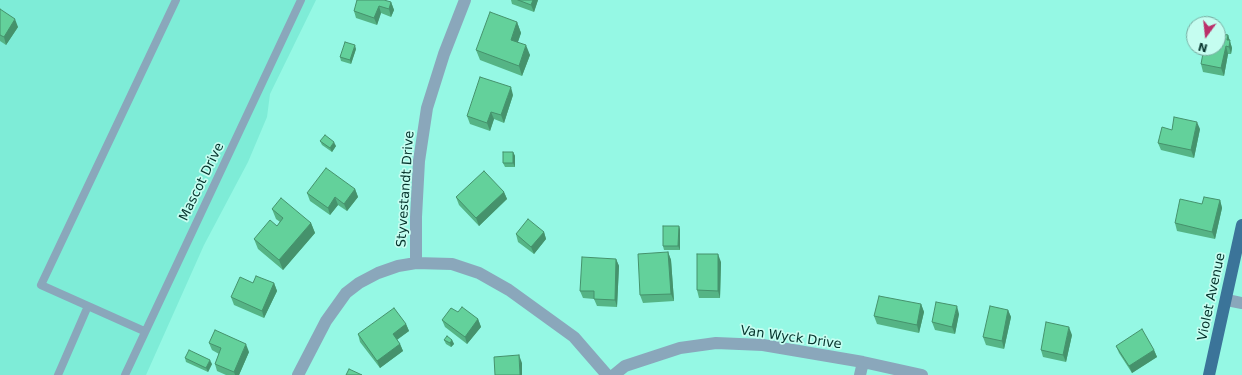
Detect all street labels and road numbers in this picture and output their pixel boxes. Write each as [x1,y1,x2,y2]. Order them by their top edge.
street label: Styvestandt Drive [394,130,418,248]
street label: Mascot Drive [176,140,228,224]
street label: Violet Avenue [1195,252,1229,342]
street label: Van Wyck Drive [739,323,843,353]

